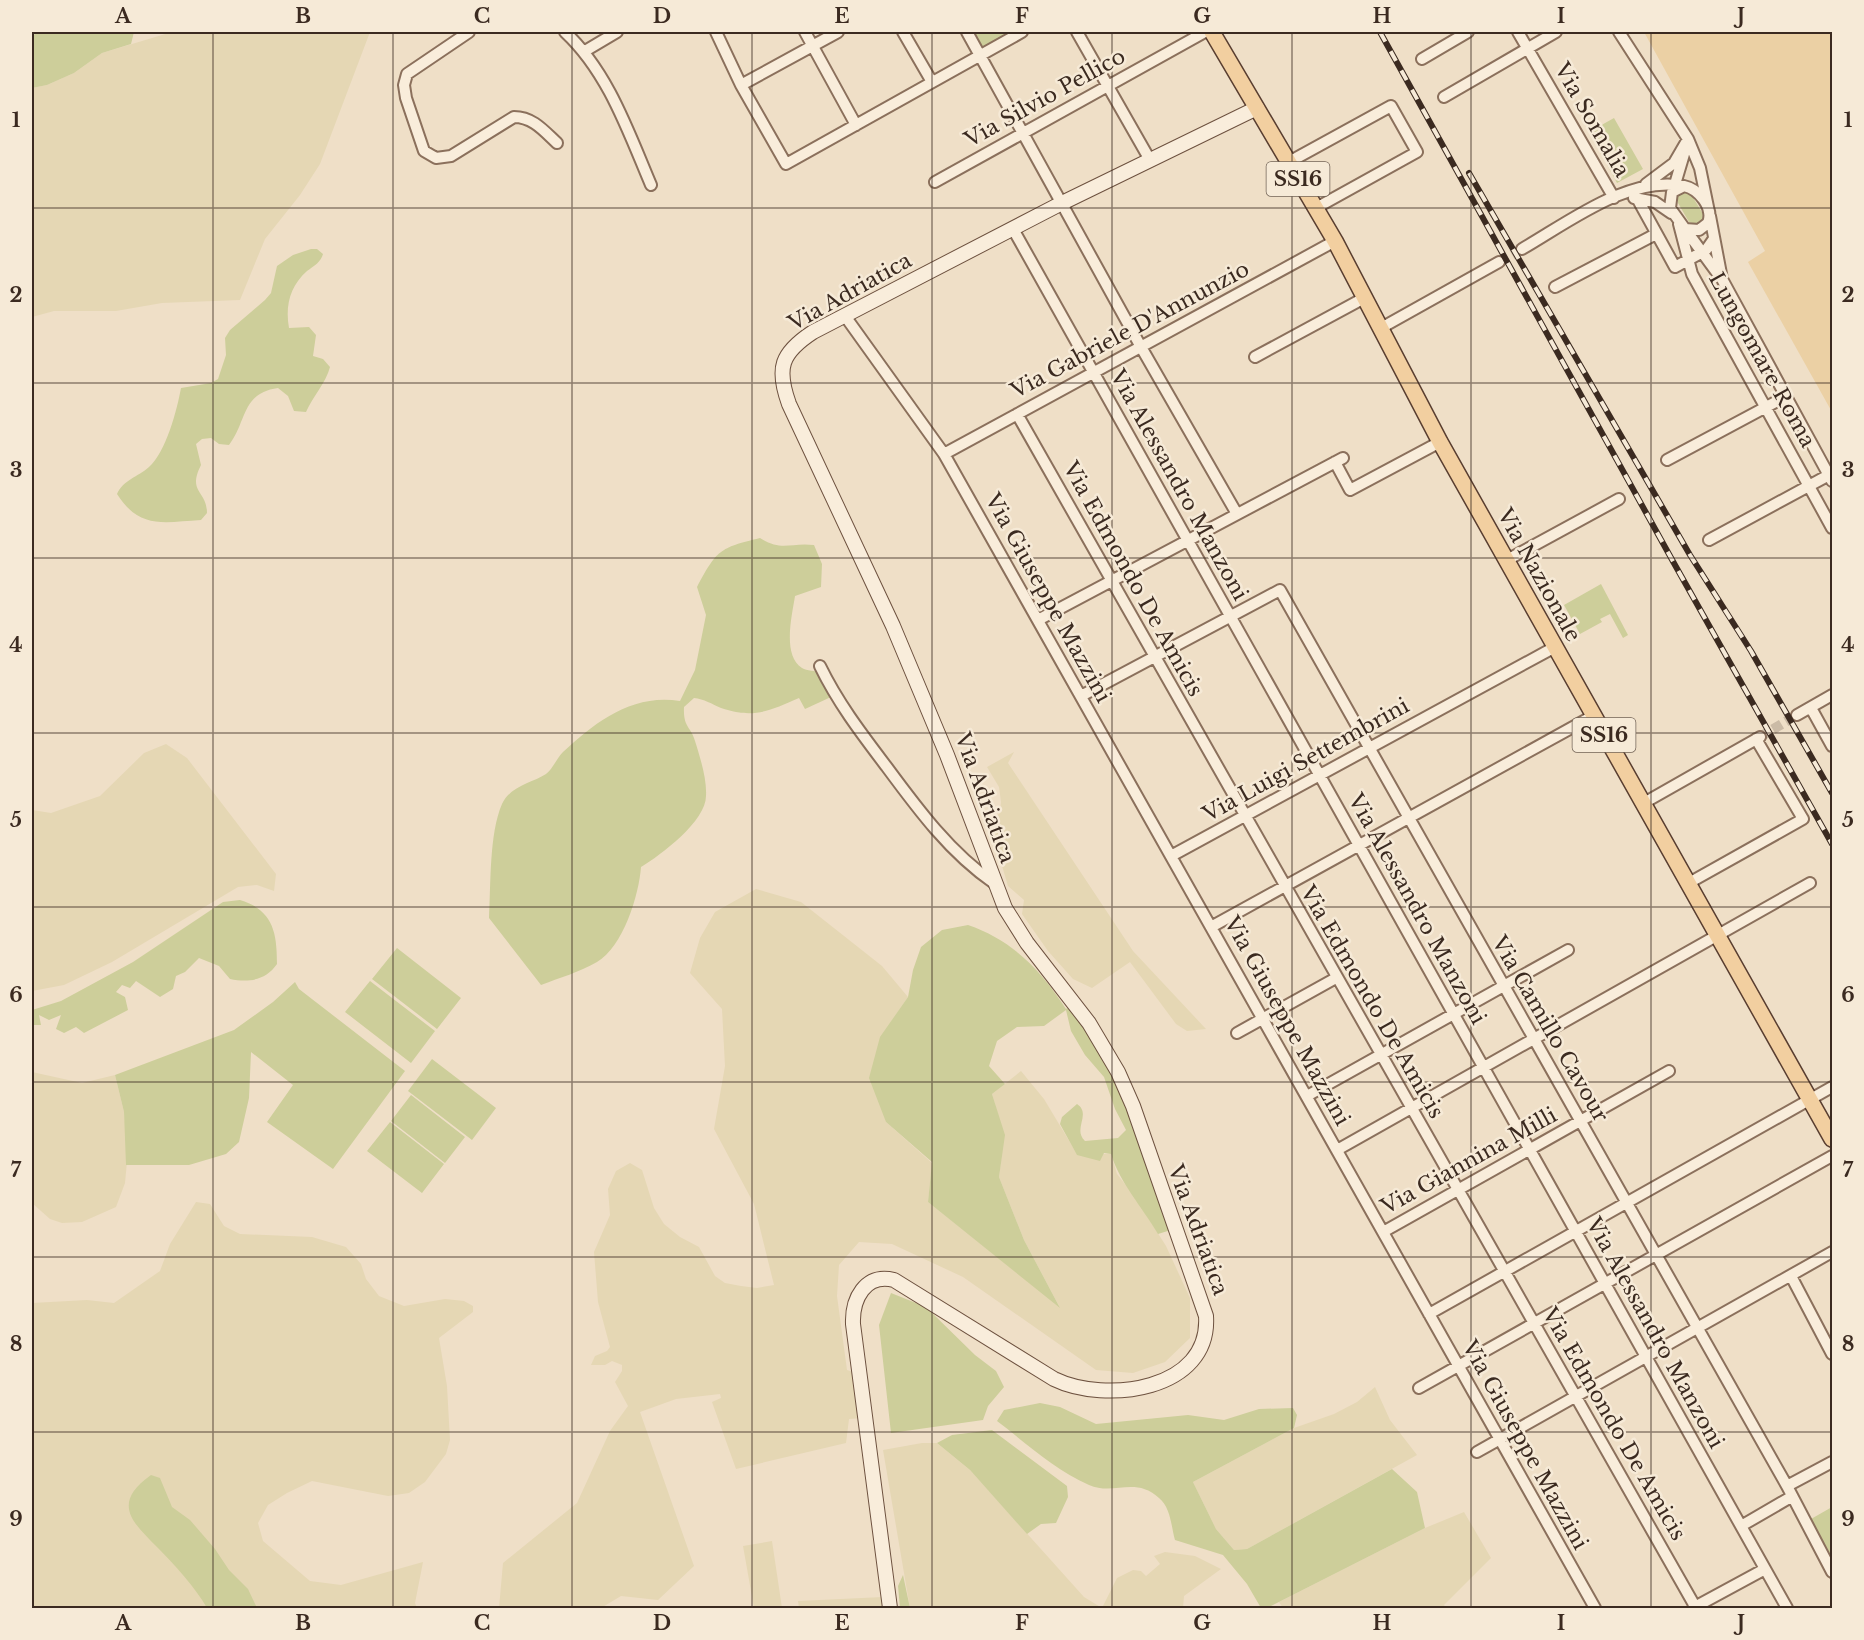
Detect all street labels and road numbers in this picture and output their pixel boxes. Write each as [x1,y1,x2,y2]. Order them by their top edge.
street label: Via Silvio Pellico [959,43,1130,153]
street label: Via Somalia [1548,57,1635,182]
road number: SS16 [1266,162,1330,196]
street label: Via Adriatica [783,247,916,337]
street label: Via Gabriele D'Annunzio [1005,256,1254,404]
street label: Lungomare Roma [1703,268,1821,452]
street label: Via Alessandro Manzoni [1104,364,1253,605]
street label: Via Edmondo De Amicis [1057,456,1209,701]
street label: Via Giuseppe Mazzini [979,488,1116,707]
street label: Via Nazionale [1491,503,1586,646]
street label: Via Luigi Settembrini [1197,692,1414,828]
road number: SS16 [1572,718,1636,752]
street label: Via Adriatica [949,728,1021,867]
street label: Via Alessandro Manzoni [1342,788,1491,1029]
street label: Via Edmondo De Amicis [1294,880,1449,1123]
street label: Via Giuseppe Mazzini [1218,911,1355,1130]
street label: Via Camillo Cavour [1486,930,1614,1127]
street label: Via Giannina Milli [1376,1102,1561,1221]
street label: Via Adriatica [1162,1160,1234,1299]
street label: Via Alessandro Manzoni [1580,1212,1729,1453]
street label: Via Edmondo De Amicis [1536,1302,1691,1545]
street label: Via Giuseppe Mazzini [1456,1335,1593,1554]

